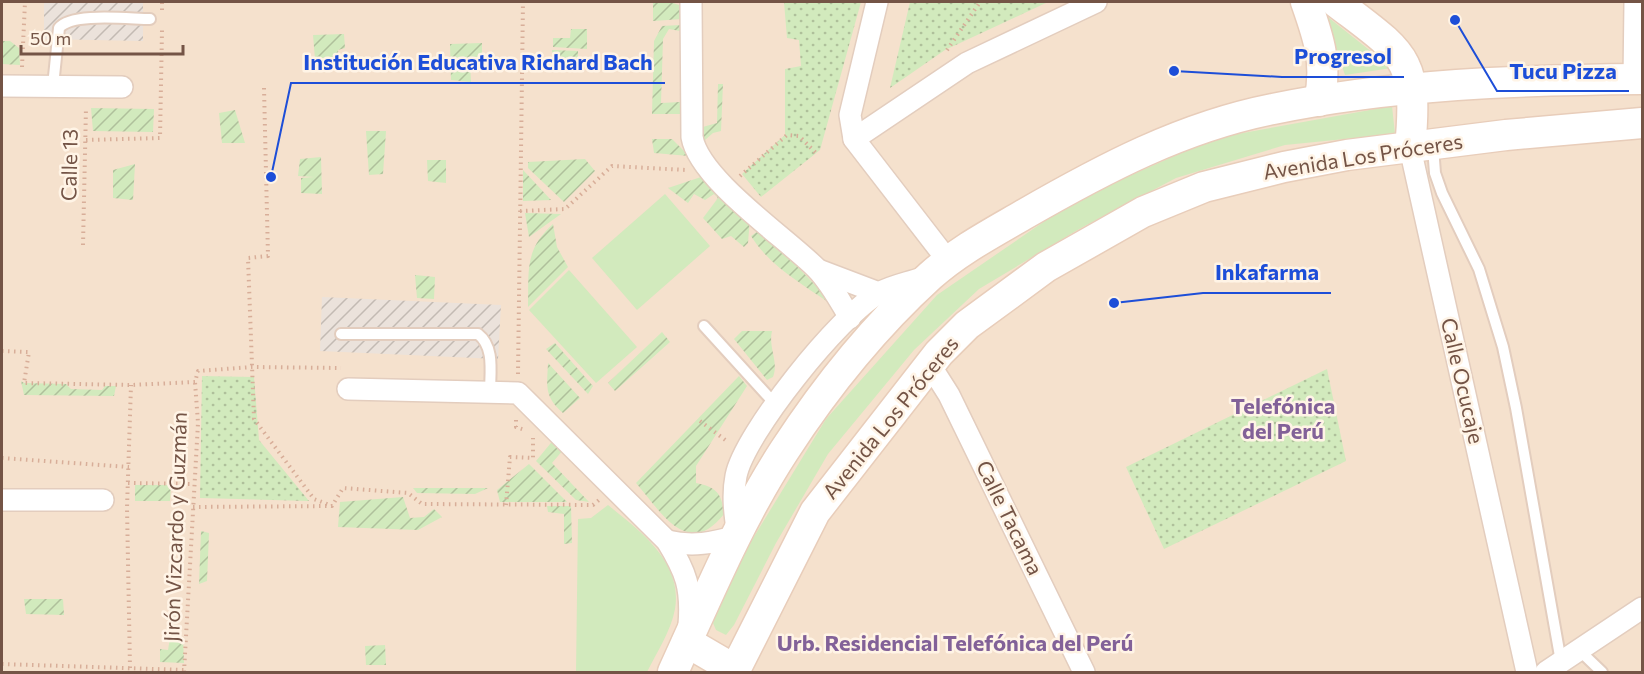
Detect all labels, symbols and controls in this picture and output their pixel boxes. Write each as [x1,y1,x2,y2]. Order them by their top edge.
scale bar [21,18,183,56]
text: 50 m [30,27,71,49]
callout: Progresol [1282,37,1404,77]
text: Progresol [1294,42,1392,69]
callout: Institución Educativa Richard Bach [291,43,665,83]
text: Institución Educativa Richard Bach [303,48,653,75]
callout: Tucu Pizza [1497,51,1629,91]
text: Tucu Pizza [1509,57,1617,84]
street label: Avenida Los Próceres [1261,127,1464,184]
street label: Calle 13 [55,129,82,201]
callout: Inkafarma [1203,253,1331,293]
text: Inkafarma [1215,258,1319,285]
street label: Calle Ocucaje [1437,315,1490,446]
street label: Avenida Los Próceres [817,331,963,503]
district label: Telefónica del Perú [1231,392,1335,444]
street label: Jirón Vizcardo y Guzmán [158,412,191,642]
street label: Calle Tacama [972,456,1049,579]
district label: Urb. Residencial Telefónica del Perú [777,629,1133,656]

